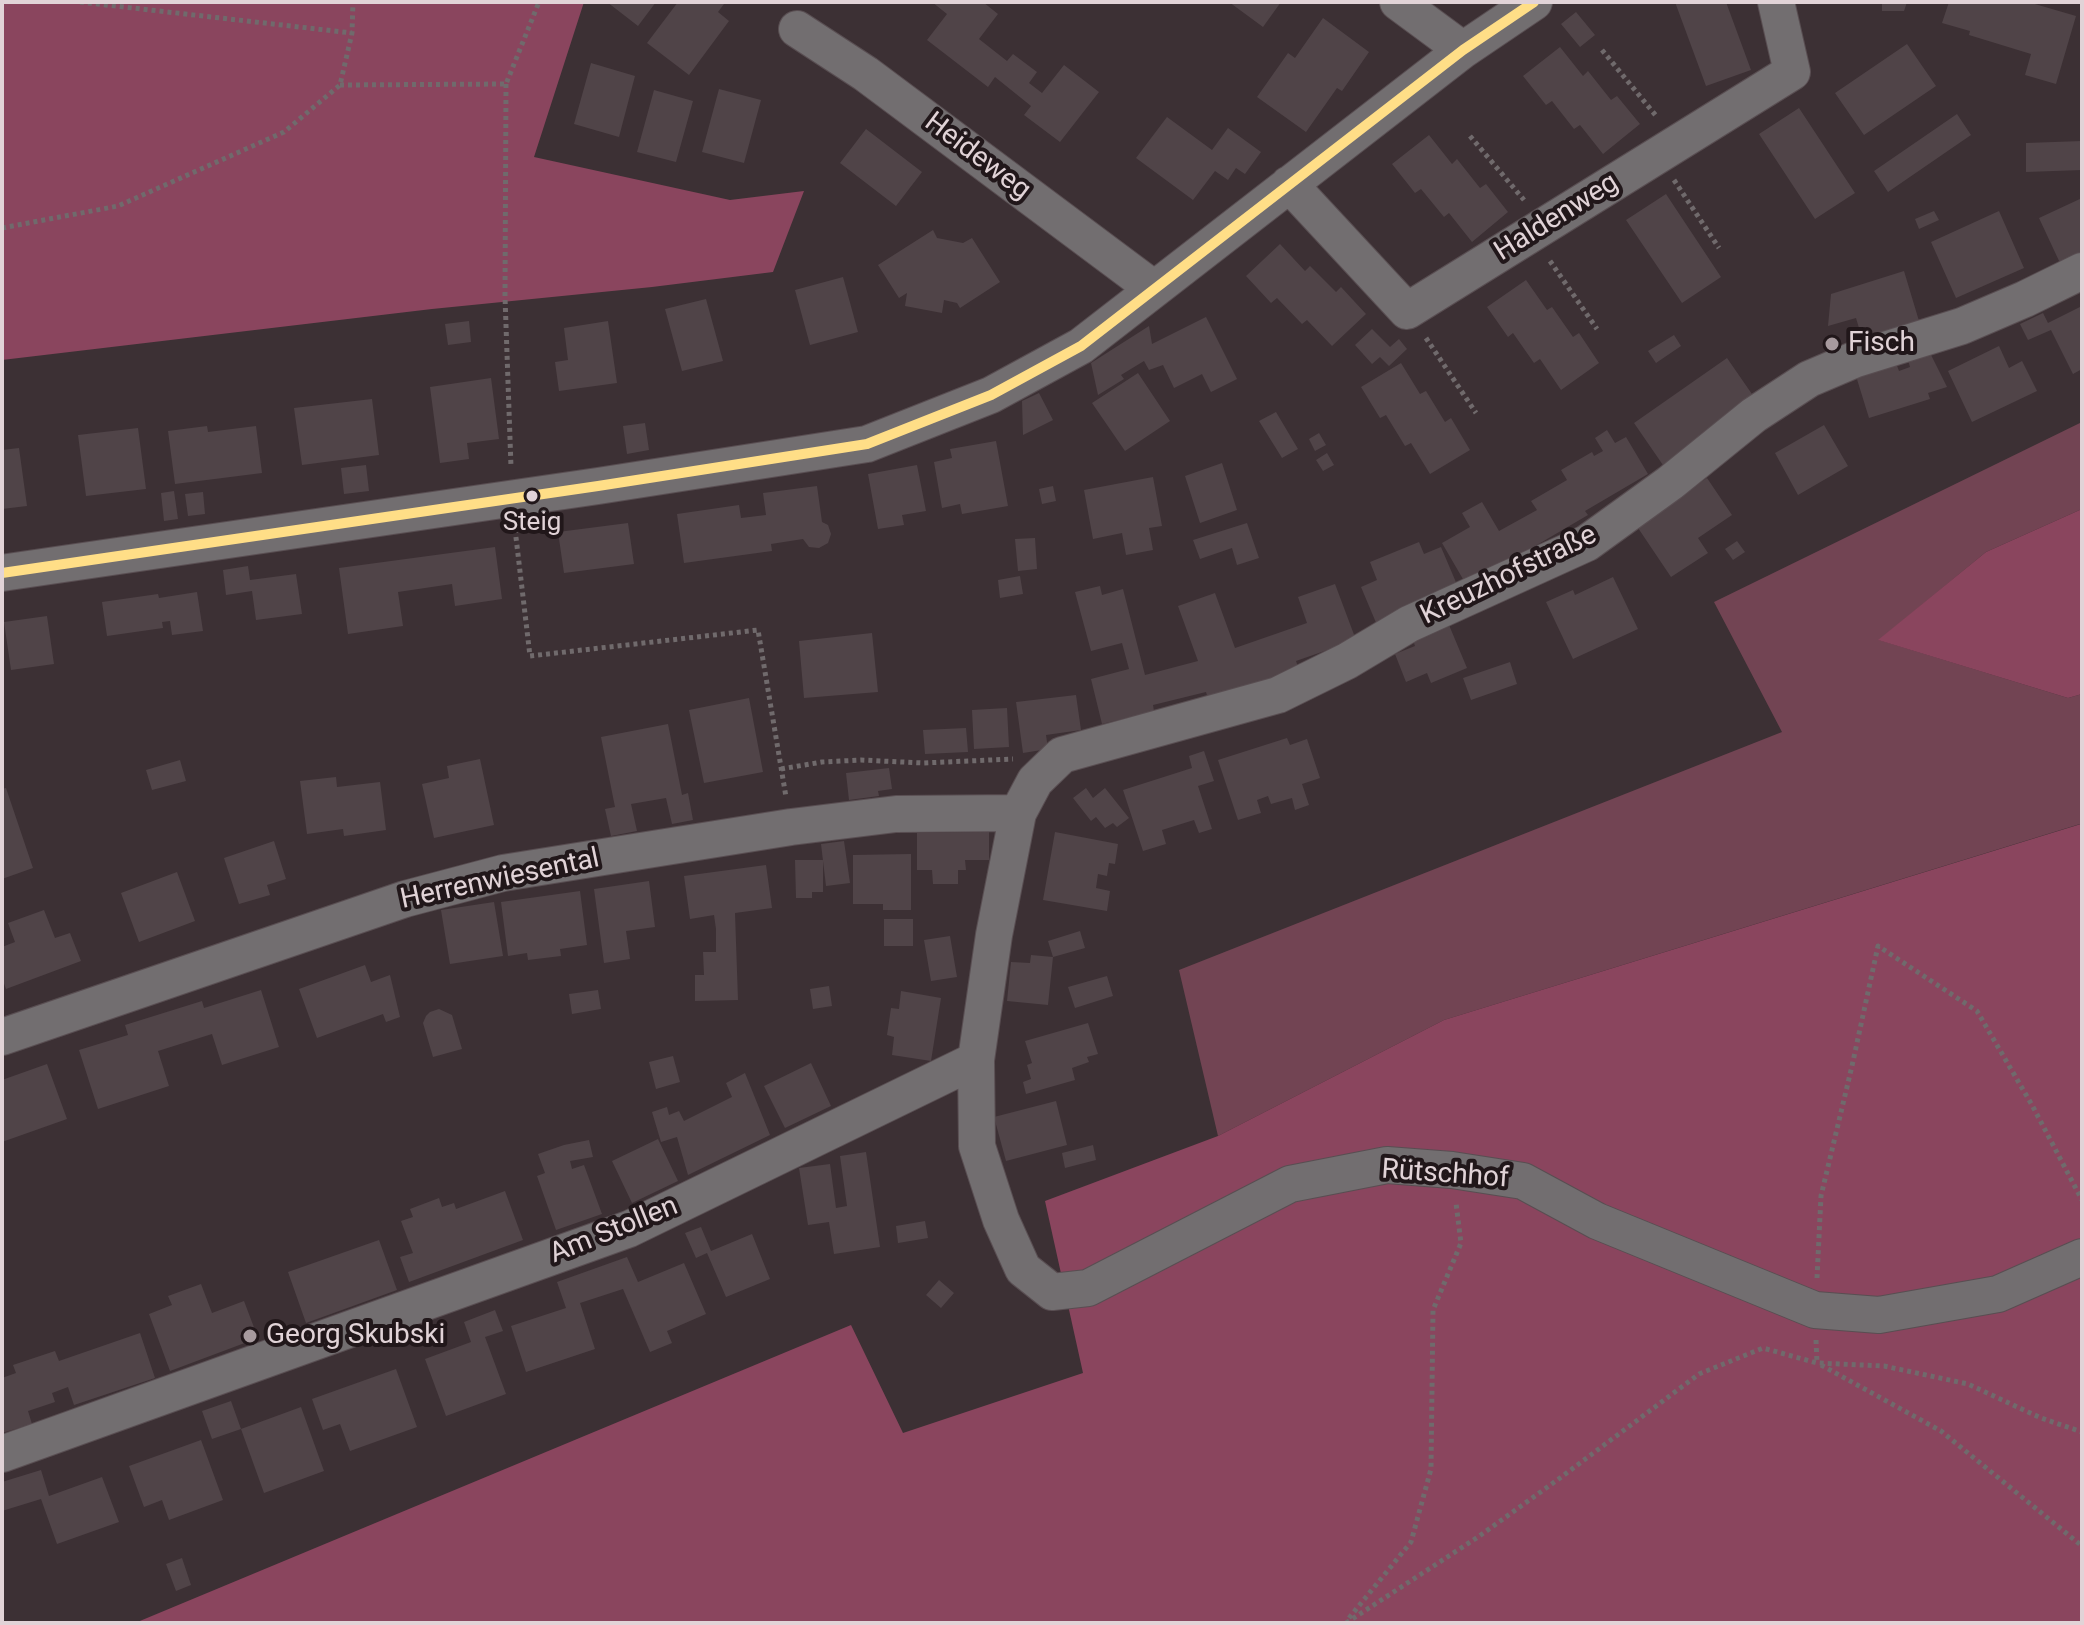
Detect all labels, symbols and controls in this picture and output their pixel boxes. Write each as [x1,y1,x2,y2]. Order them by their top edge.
street label: Heideweg [917,106,1037,208]
street label: Haldenweg [1489,167,1625,269]
place label: Fisch [1848,327,1915,361]
marker: Fisch [1823,335,1841,353]
marker: Steig [524,488,540,504]
place label: Steig [503,507,561,539]
street label: Kreuzhofstraße [1416,519,1602,633]
street label: Herrenwiesental [397,843,603,917]
street label: Rütschhof [1380,1154,1510,1196]
street label: Am Stollen [545,1190,683,1272]
place label: Georg Skubski [266,1319,445,1353]
marker: Georg Skubski [241,1327,259,1345]

